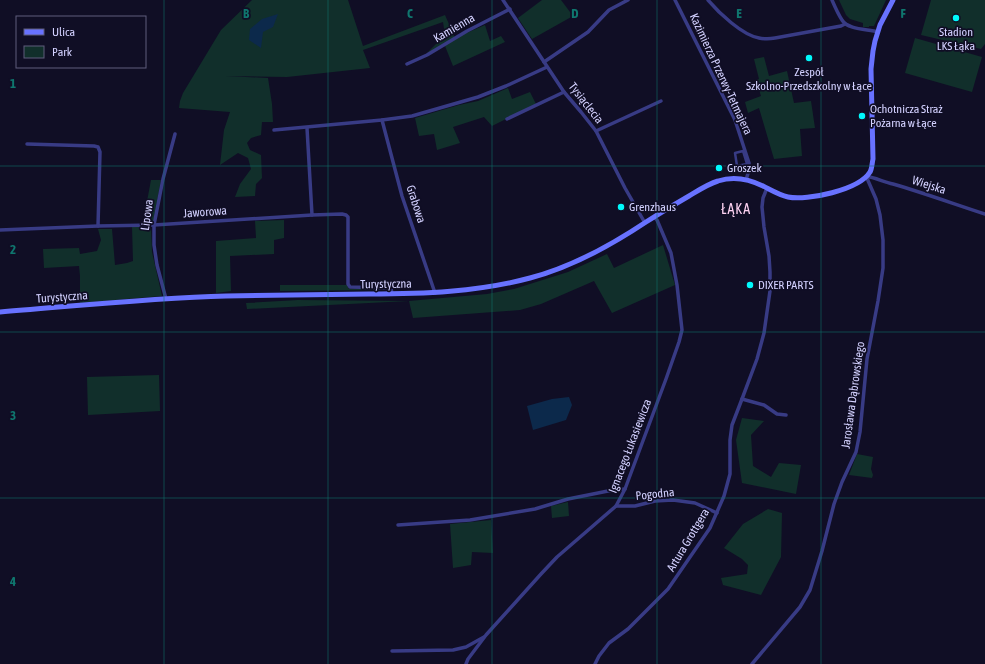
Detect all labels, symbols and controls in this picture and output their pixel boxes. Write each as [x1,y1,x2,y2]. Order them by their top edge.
text: B [243,6,250,21]
text: C [407,6,413,21]
text: D [571,6,579,21]
text: E [736,6,742,21]
text: F [900,6,906,21]
street label: Kamienna [431,11,477,45]
street label: Kazimierza Przerwy-Tetmajera [687,11,755,137]
marker: Stadion LKS Łąka [951,13,961,23]
legend [16,16,146,68]
text: Ulica [52,25,75,39]
place label: Stadion LKS Łąka [937,25,975,53]
text: Park [52,45,73,59]
marker: Zespół Szkolno-Przedszkolny w Łące [804,53,814,63]
place label: Zespół Szkolno-Przedszkolny w Łące [746,65,872,93]
text: 1 [10,76,16,91]
street label: Tysiąclecia [566,80,606,126]
place label: Ochotnicza Straż Pożarna w Łące [870,102,943,130]
marker: Ochotnicza Straż Pożarna w Łące [857,111,867,121]
place label: Groszek [727,161,762,175]
marker: Groszek [714,163,724,173]
street label: Wiejska [910,173,948,197]
street label: Grabowa [403,183,429,225]
street label: Lipowa [138,199,156,231]
place label: Grenzhaus [629,200,676,214]
district label: ŁĄKA [721,201,751,217]
marker: Grenzhaus [616,202,626,212]
street label: Jaworowa [183,203,227,221]
text: 2 [10,242,16,257]
street label: Turystyczna [360,277,412,291]
place label: DIXER PARTS [758,278,814,292]
marker: DIXER PARTS [745,280,755,290]
street label: Turystyczna [36,288,88,306]
street label: Jarosława Dąbrowskiego [839,340,867,449]
street label: Ignacego Łukasiewicza [606,397,654,495]
text: 3 [10,408,16,423]
street label: Pogodna [635,485,675,503]
street label: Artura Grottgera [664,506,712,574]
text: 4 [9,574,16,589]

